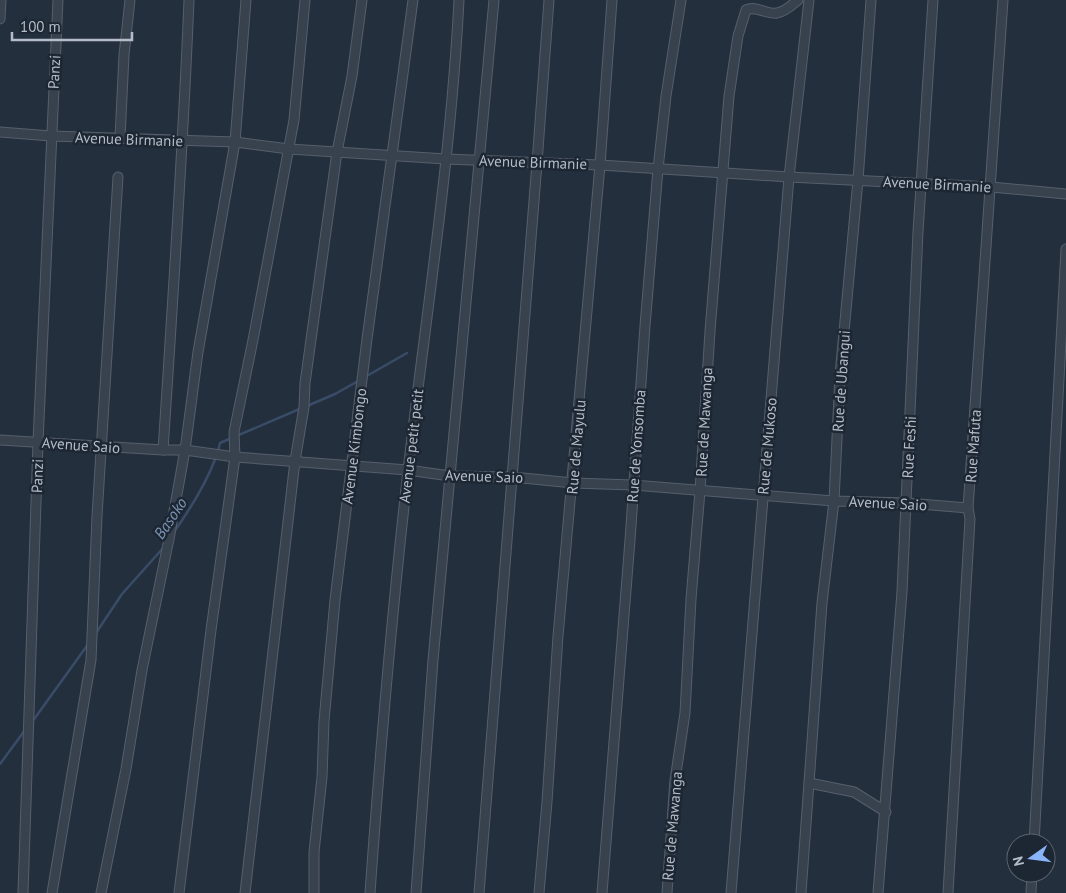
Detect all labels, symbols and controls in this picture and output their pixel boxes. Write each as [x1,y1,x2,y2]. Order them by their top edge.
scale bar [12,10,132,42]
text: 100 m [20,17,61,36]
street label: Panzi [44,54,64,90]
street label: Avenue Birmanie [75,128,183,150]
street label: Avenue Birmanie [479,151,587,173]
street label: Avenue Birmanie [882,172,992,196]
street label: Rue de Ubangui [828,330,854,432]
street label: Rue de Mawanga [692,367,716,477]
street label: Avenue Kimbongo [337,387,371,505]
street label: Avenue petit petit [395,388,427,504]
street label: Rue de Yonsomba [623,389,649,503]
street label: Rue de Mukoso [753,397,781,495]
street label: Rue de Mayulu [562,399,590,495]
street label: Rue Mafuta [961,409,985,483]
street label: Rue Feshi [898,415,920,479]
street label: Avenue Saio [41,433,121,457]
street label: Panzi [27,459,47,493]
street label: Avenue Saio [445,465,523,487]
street label: Avenue Saio [848,491,928,515]
water label: Basoko [149,493,191,543]
street label: Rue de Mawanga [658,771,686,881]
north arrow [1006,833,1056,883]
text: N [1009,855,1028,868]

